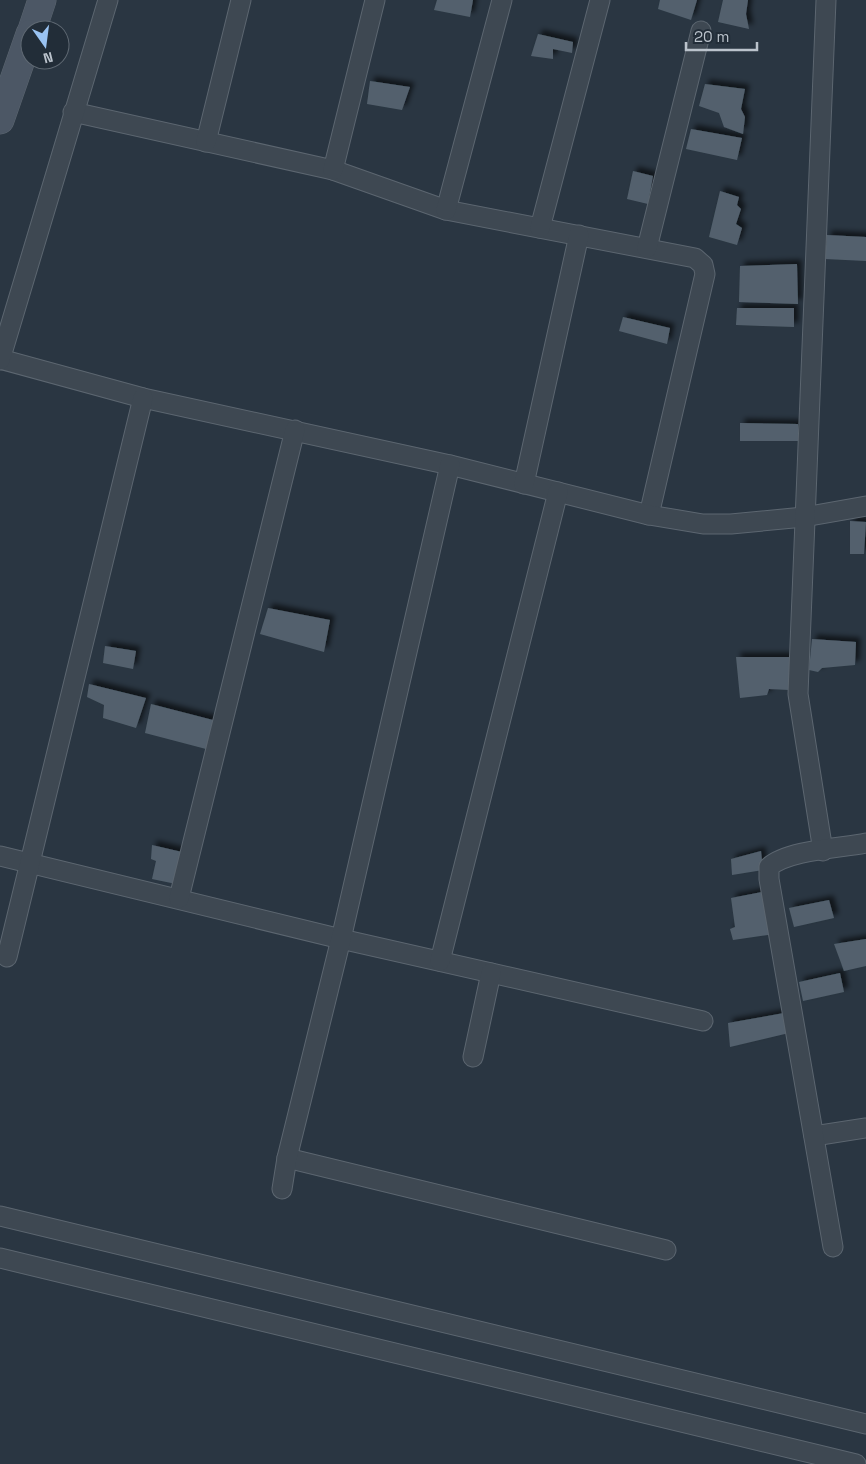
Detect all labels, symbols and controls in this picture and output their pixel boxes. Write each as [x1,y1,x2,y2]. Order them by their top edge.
north arrow [20,20,70,70]
scale bar [686,20,757,52]
text: 20 m [694,27,729,46]
text: N [41,48,55,67]

